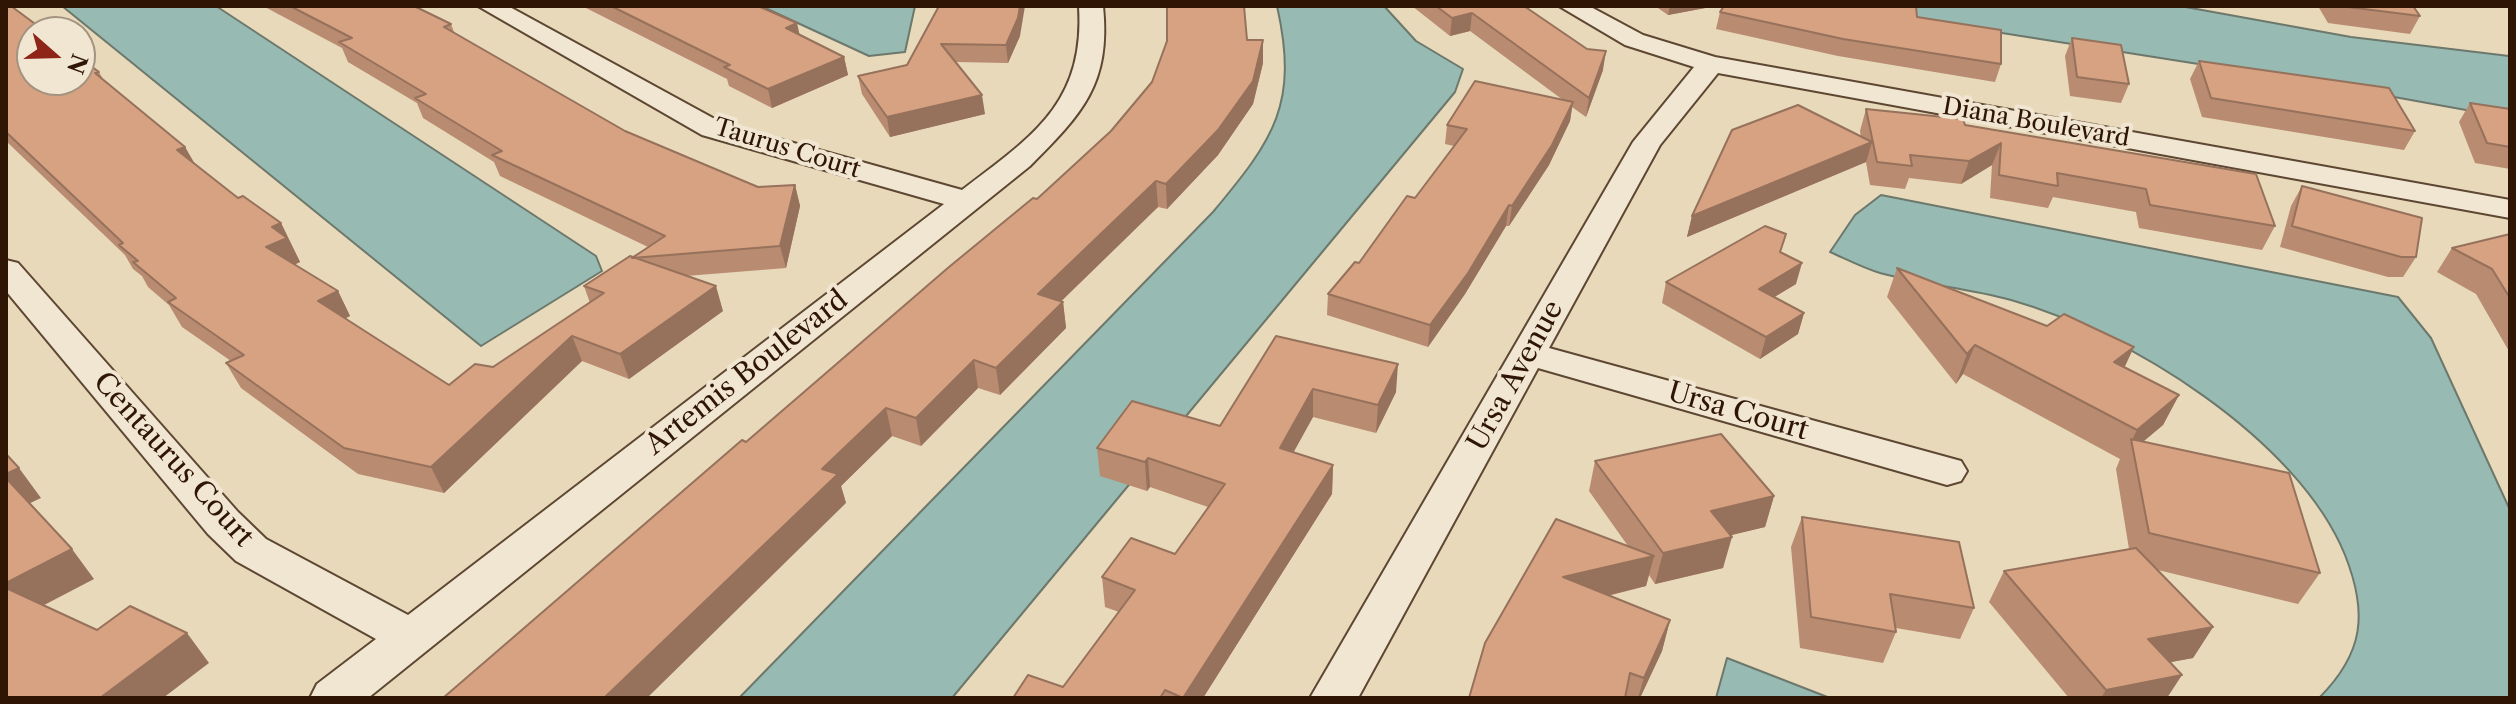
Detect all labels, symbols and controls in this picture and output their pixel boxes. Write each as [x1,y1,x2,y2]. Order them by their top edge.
north arrow [16,16,96,96]
text: N [61,50,93,77]
street label: Diana Boulevard [1940,92,2132,154]
street label: Taurus Court [710,113,864,185]
street label: Artemis Boulevard [639,284,855,462]
street label: Ursa Avenue [1461,295,1571,457]
street label: Centaurus Court [86,366,260,554]
street label: Ursa Court [1664,376,1812,448]

